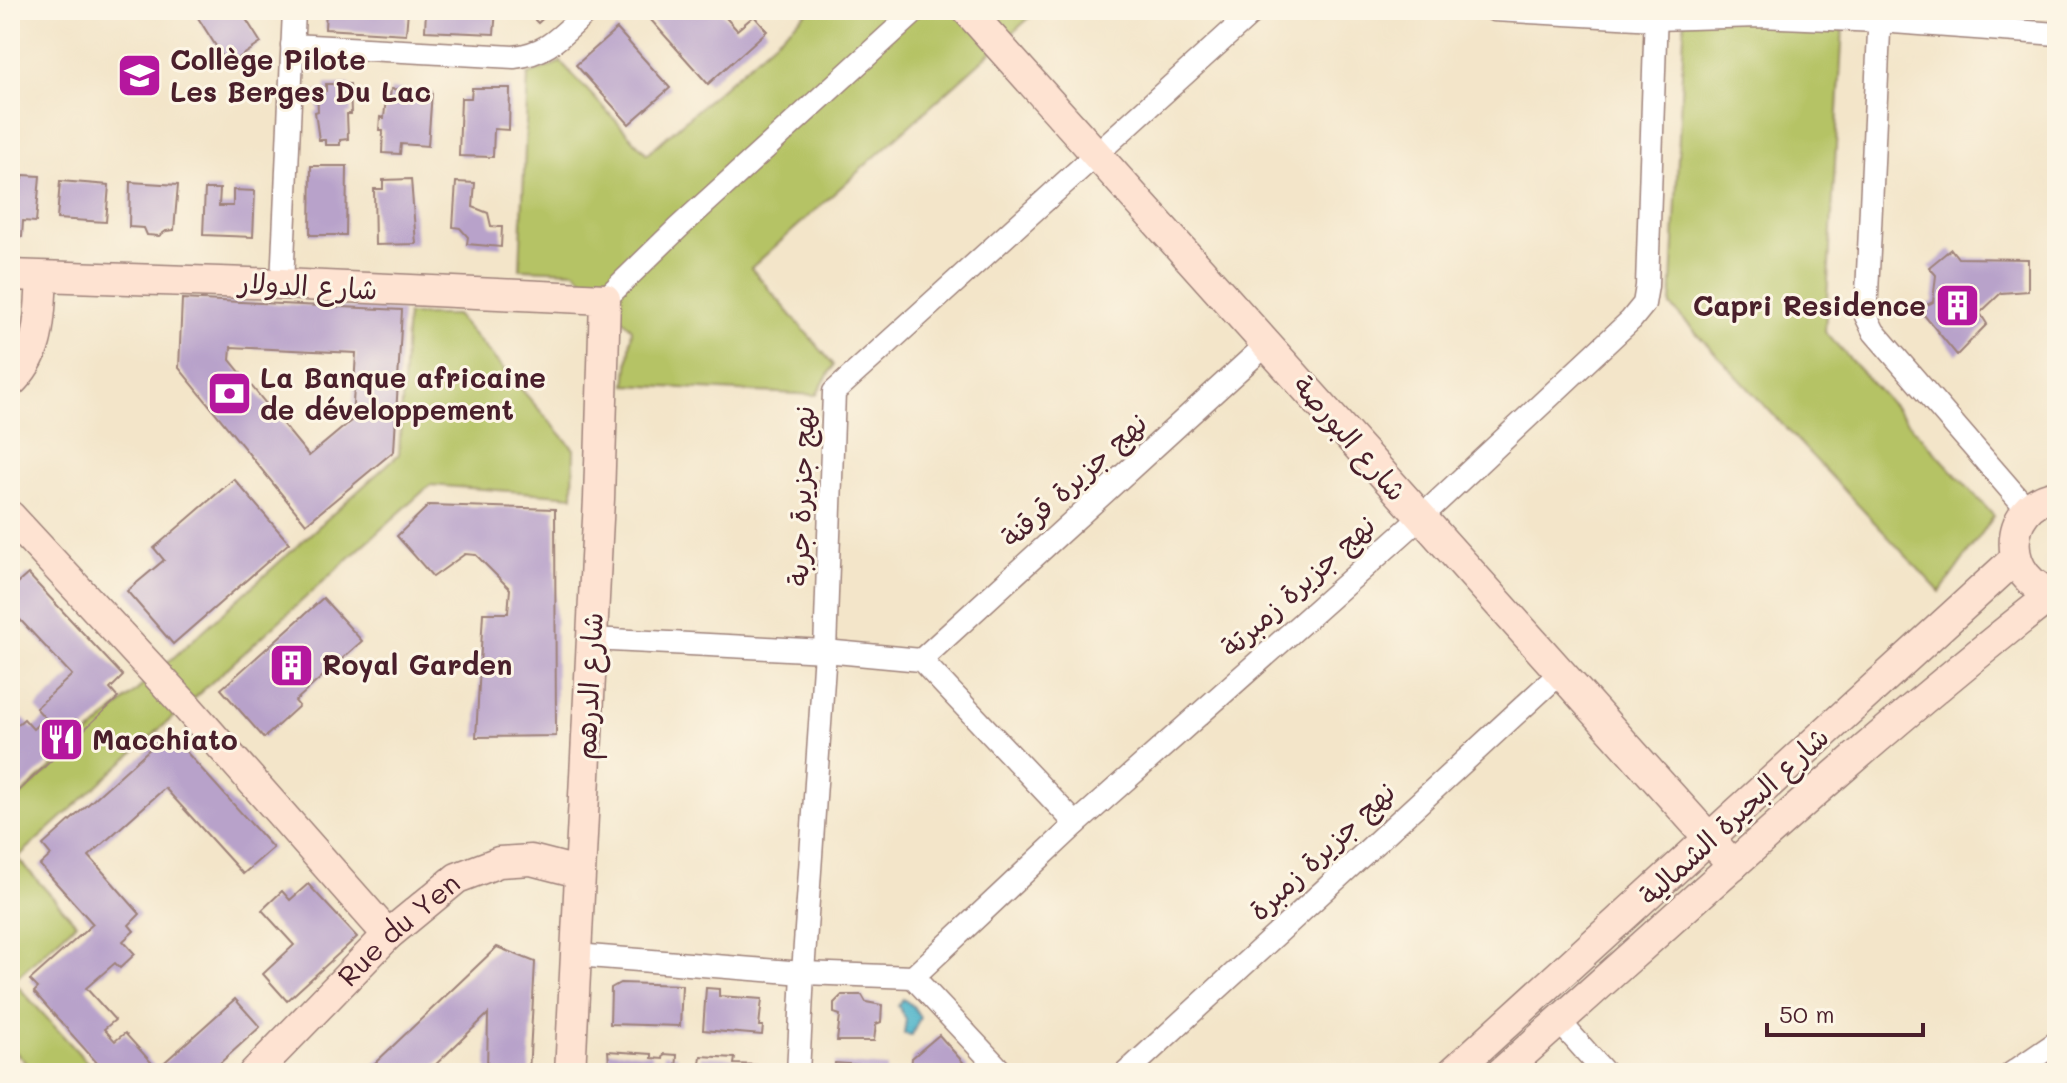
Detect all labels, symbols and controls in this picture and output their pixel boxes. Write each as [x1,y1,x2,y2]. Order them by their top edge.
place label: Collège Pilote Les Berges Du Lac [170,41,431,109]
school or university icon: Collège Pilote Les Berges Du Lac [115,52,163,100]
street label: شارع الدولار [236,263,378,310]
building icon: Capri Residence [1933,282,1981,330]
place label: Capri Residence [1693,287,1926,323]
place label: La Banque africaine de développement [260,359,546,427]
street label: شارع البورصة [1284,367,1415,510]
bank icon: La Banque africaine de développement [205,370,253,418]
street label: نهج جزيرة قرقنة [993,404,1155,556]
street label: نهج جزيرة جربة [779,405,823,587]
street label: نهج جزيرة زمبرتة [1213,506,1383,666]
street label: شارع الدرهم [566,611,615,761]
building icon: Royal Garden [267,641,315,689]
place label: Royal Garden [322,646,512,683]
restaurant icon: Macchiato [37,716,85,764]
street label: شارع البحيرة الشمالية [1631,718,1838,915]
place label: Macchiato [92,721,238,757]
street label: نهج جزيرة زمبرة [1241,773,1403,929]
street label: Rue du Yen [329,864,467,993]
scale bar [1767,987,1923,1037]
text: 50 m [1779,998,1835,1029]

